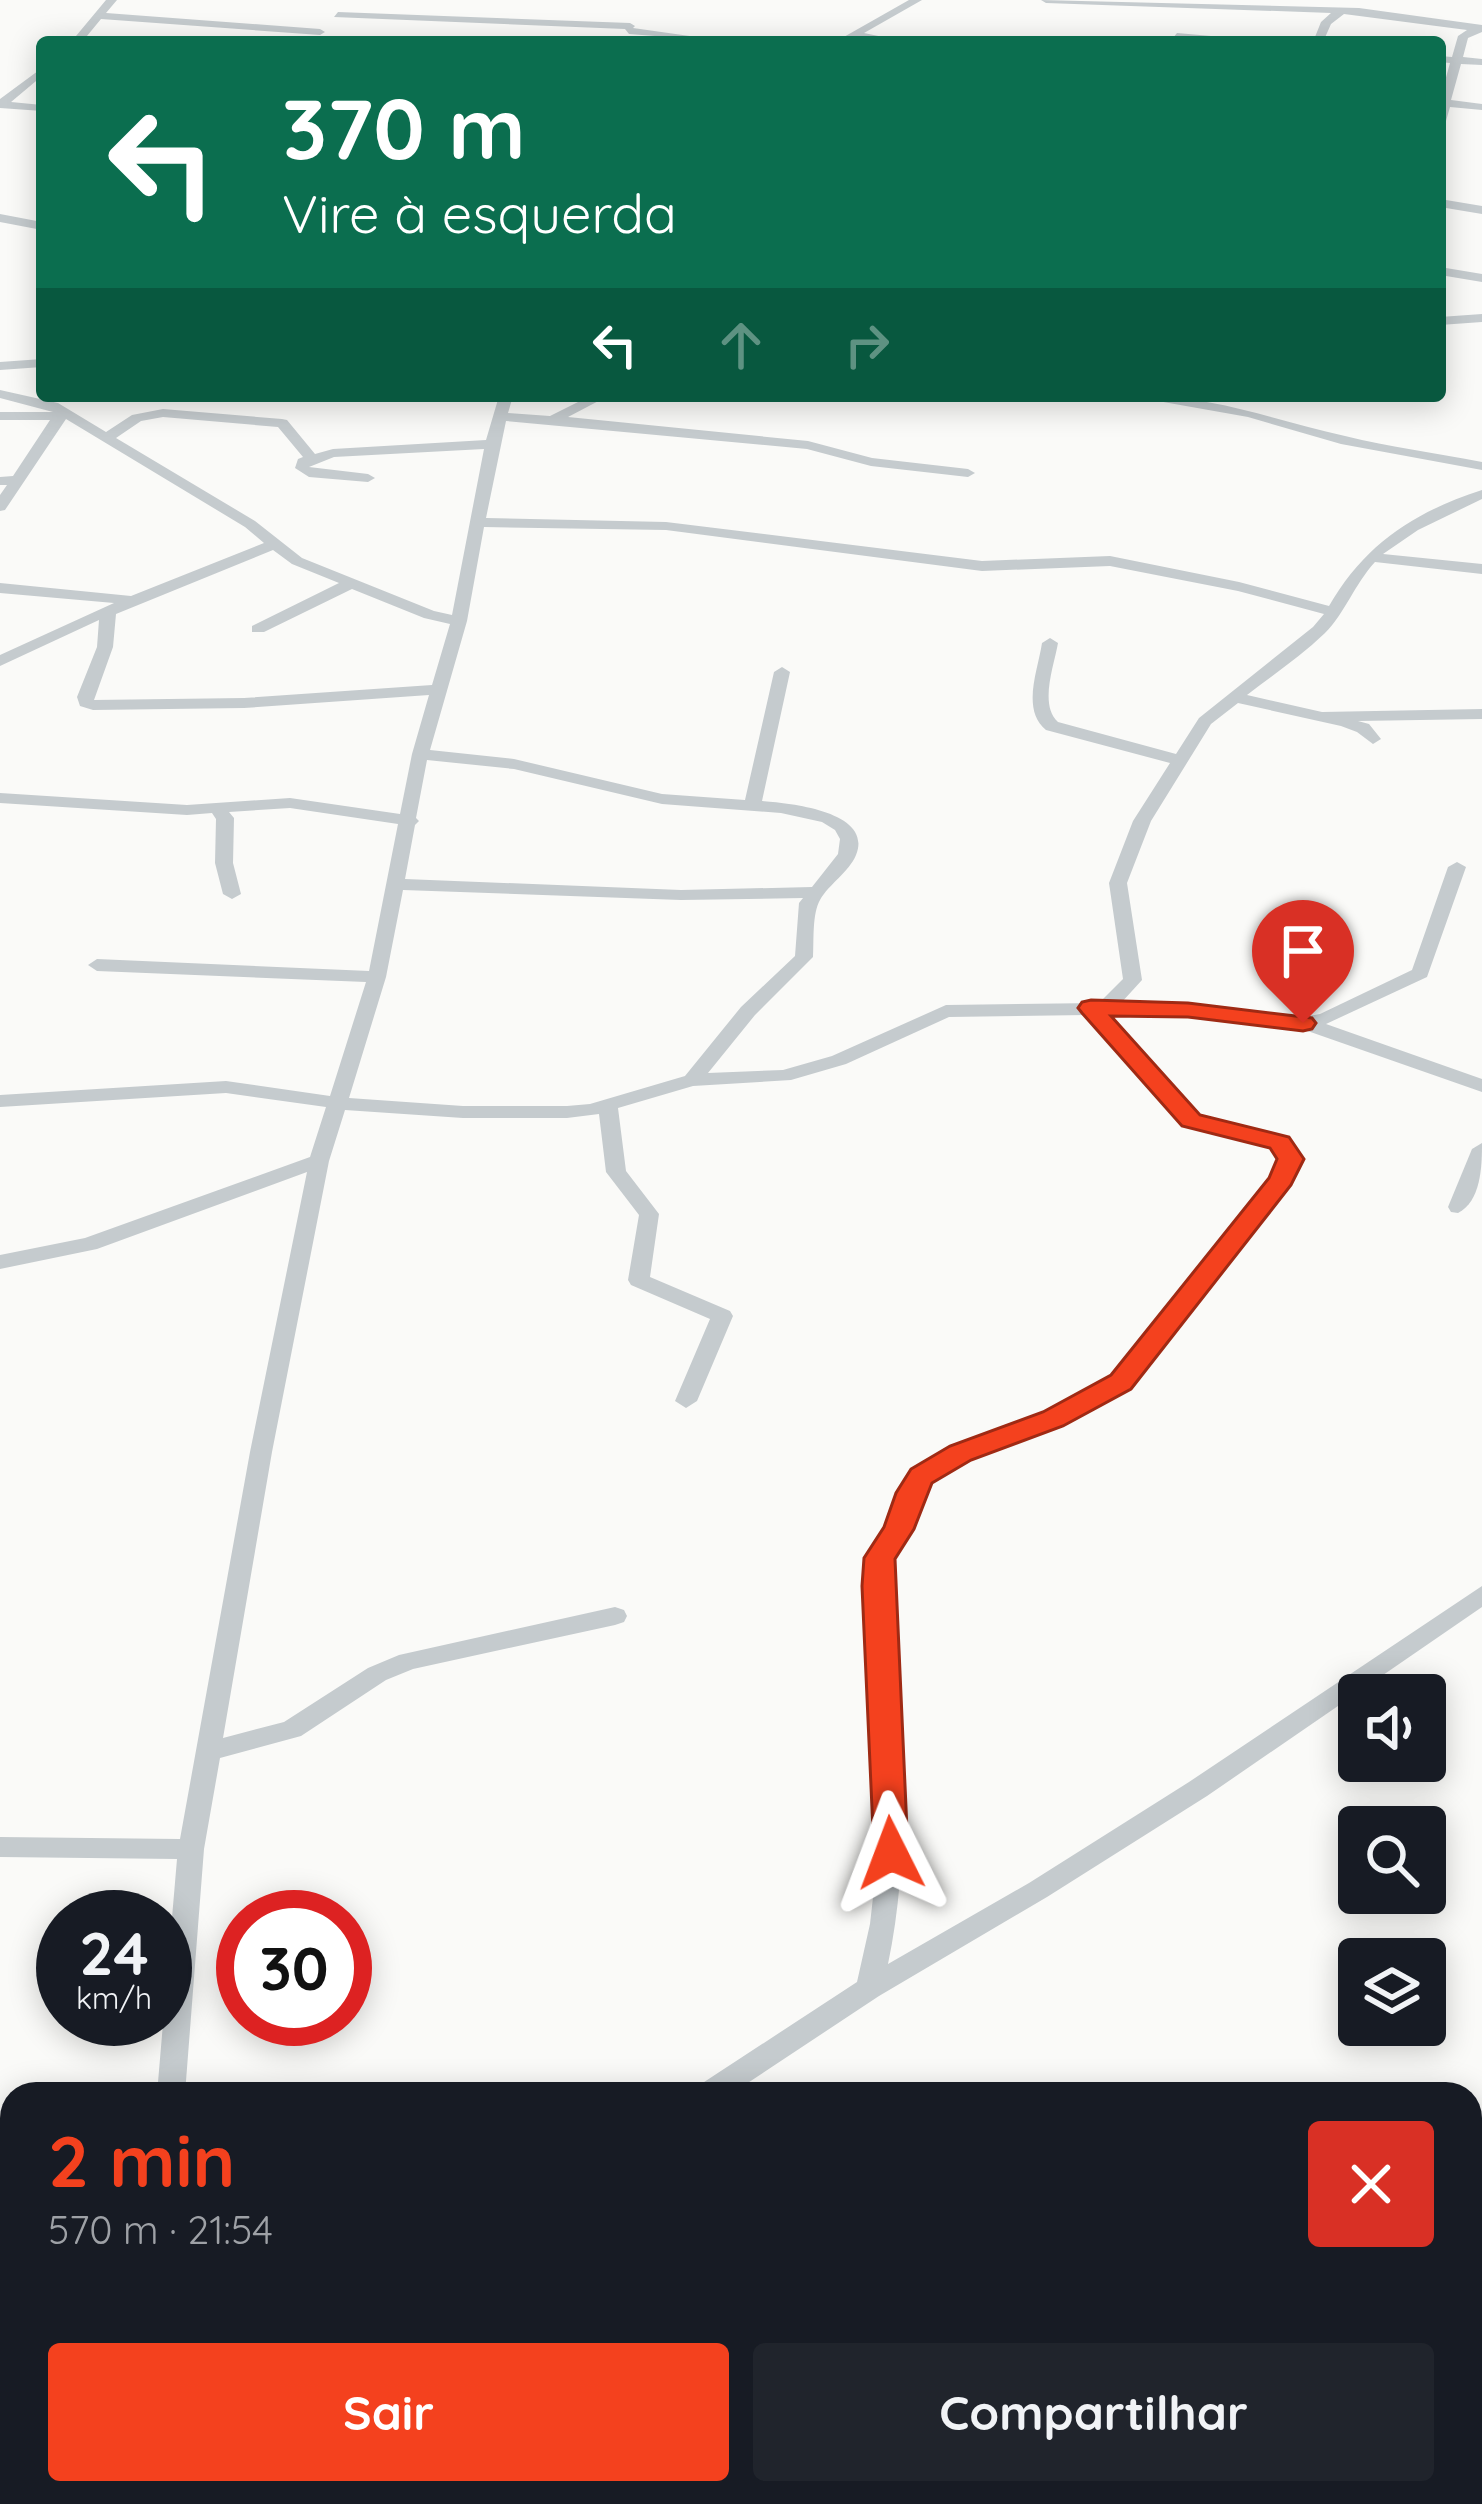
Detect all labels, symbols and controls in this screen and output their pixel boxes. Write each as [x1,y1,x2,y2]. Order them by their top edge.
text: 370 m [282,75,526,180]
icon: left [84,84,240,240]
text: Vire à esquerda [282,179,677,247]
icon: left [582,312,648,378]
icon: ahead [708,312,774,378]
icon: right [834,312,900,378]
pin [1252,900,1354,1023]
icon: arrive [1270,918,1336,984]
map controls [1338,1674,1446,2046]
button: sound [1338,1674,1446,1782]
position arrow [828,1790,954,1916]
button: search [1338,1806,1446,1914]
speed limit sign: 30 [216,1890,372,2046]
text: 24 [79,1915,149,1990]
button: layers [1338,1938,1446,2046]
text: km/h [76,1979,152,2017]
text: 2 min [48,2115,235,2205]
button: close [1308,2121,1434,2247]
text: 570 m · 21:54 [48,2205,273,2254]
button: Sair [48,2343,729,2481]
button: Compartilhar [753,2343,1434,2481]

